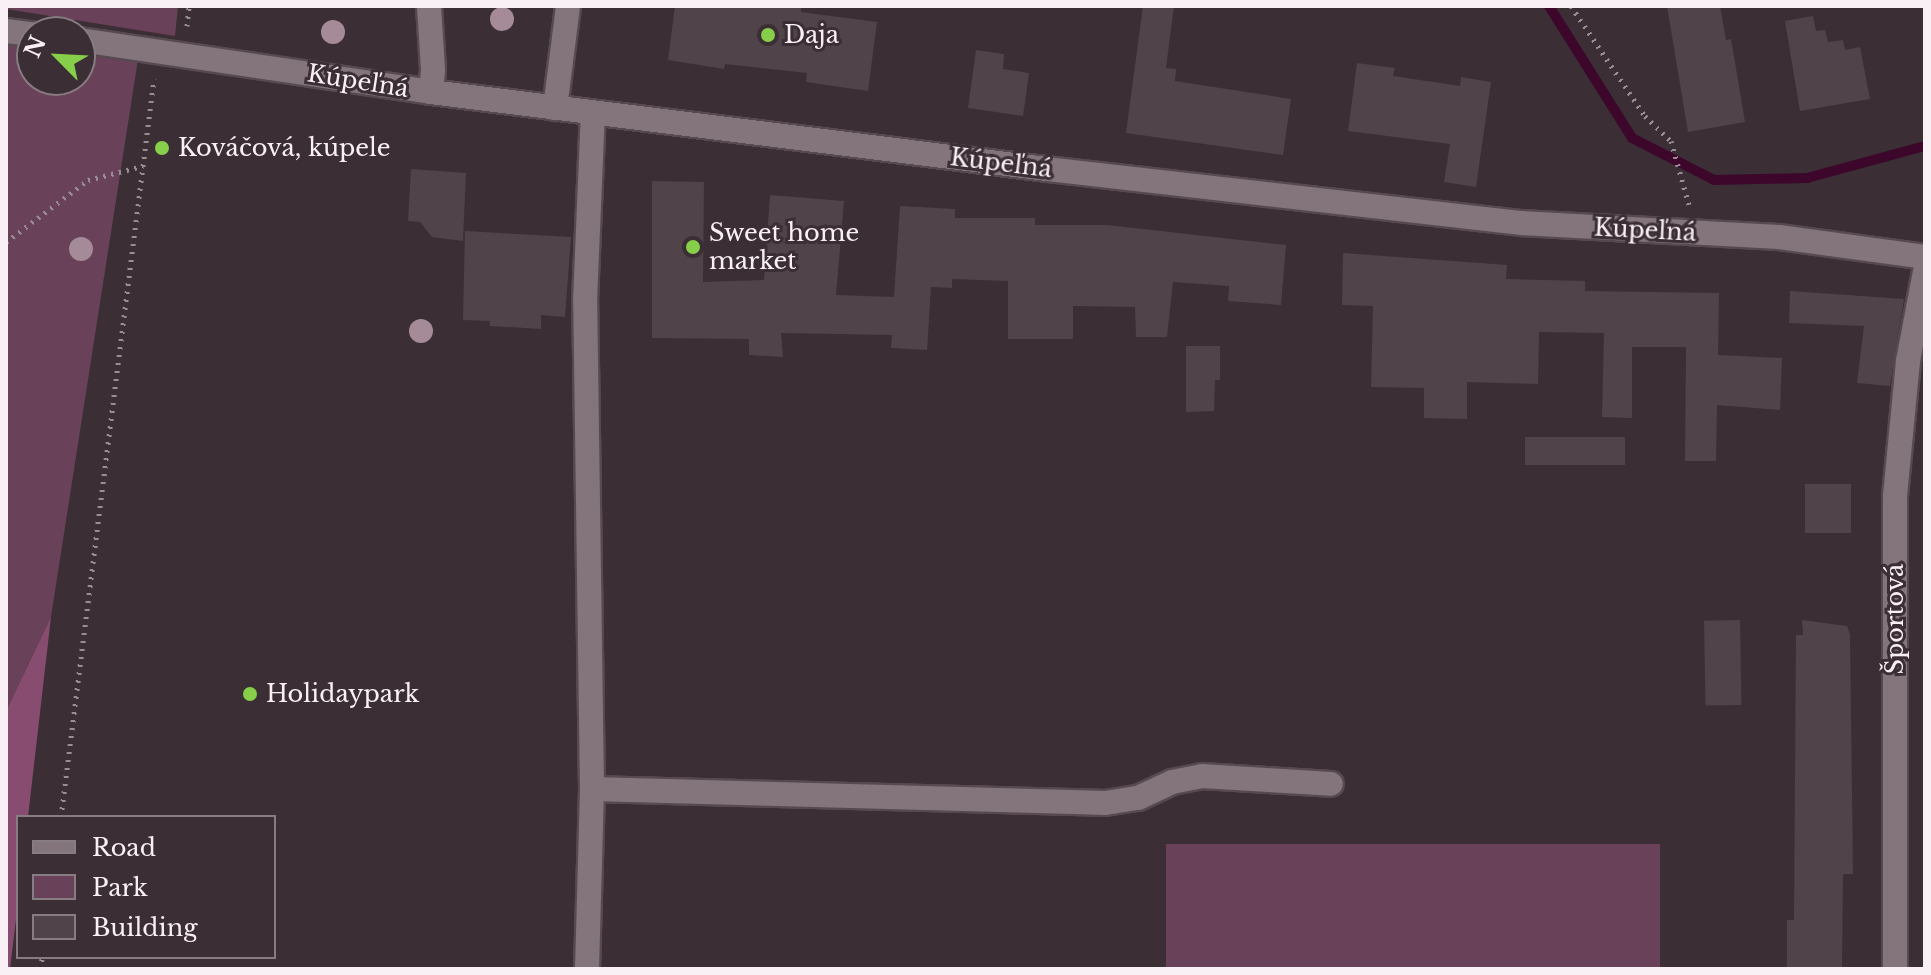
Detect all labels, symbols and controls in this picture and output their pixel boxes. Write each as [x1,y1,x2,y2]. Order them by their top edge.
north arrow [16,16,96,96]
place label: Daja [784,21,839,49]
marker: Daja [759,26,777,44]
text: N [19,32,52,62]
street label: Kúpeľná [305,59,411,103]
place label: Kováčová, kúpele [178,134,391,162]
marker: Kováčová, kúpele [153,139,171,157]
street label: Kúpeľná [949,142,1053,184]
street label: Kúpeľná [1593,213,1697,247]
place label: Sweet home market [709,219,859,275]
marker: Sweet home market [684,238,702,256]
street label: Športová [1881,564,1909,674]
place label: Holidaypark [266,680,419,708]
marker: Holidaypark [241,685,259,703]
legend [16,815,276,959]
text: Road [92,833,156,862]
text: Park [92,873,148,902]
text: Building [92,913,198,942]

